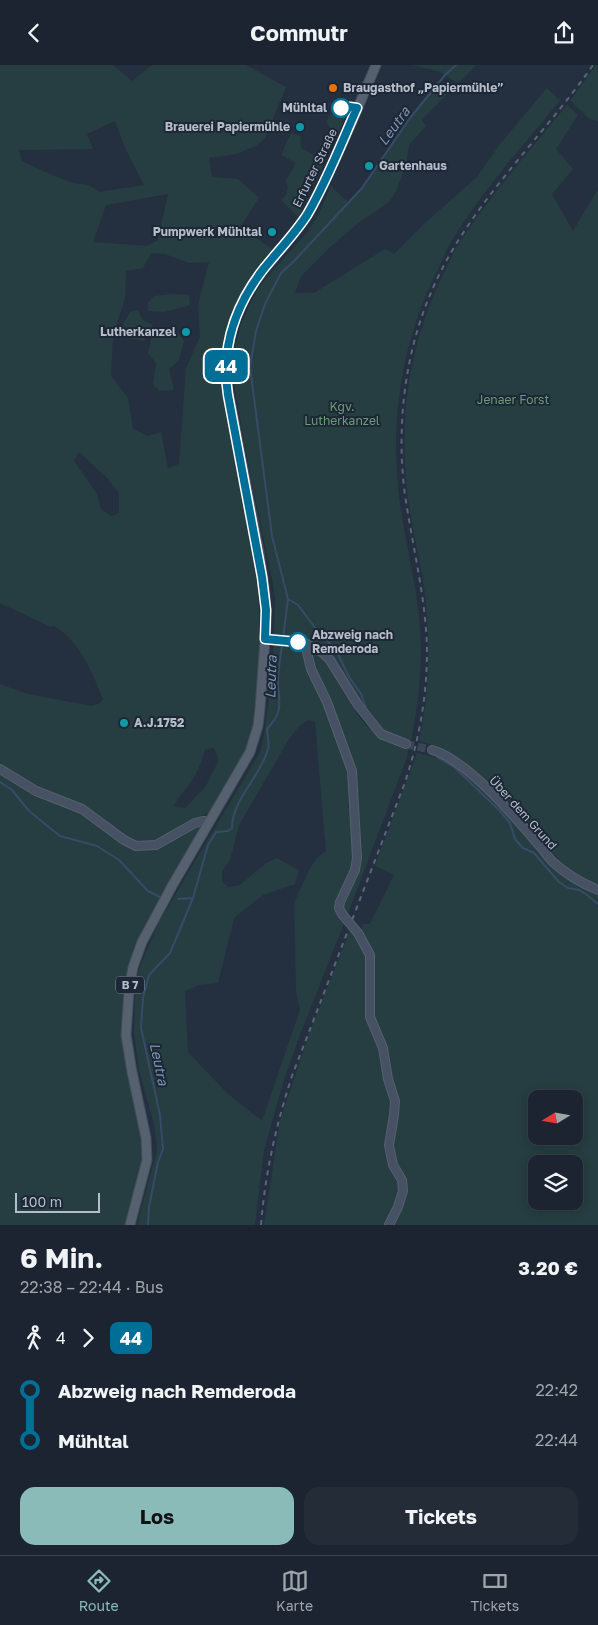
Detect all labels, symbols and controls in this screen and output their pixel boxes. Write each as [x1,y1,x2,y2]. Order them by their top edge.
icon: back [20,19,48,47]
text: Commutr [250,19,348,46]
icon: share [550,19,578,47]
place label: Braugasthof „Papiermühle” [343,80,504,95]
marker: Braugasthof „Papiermühle” [327,82,339,94]
marker: Mühltal [331,98,351,118]
place label: Mühltal [282,100,327,115]
water label: Leutra [374,102,414,148]
place label: Brauerei Papiermühle [165,119,290,134]
marker: Brauerei Papiermühle [294,121,306,133]
street label: Erfurter Straße [289,126,340,210]
place label: Gartenhaus [379,158,447,173]
marker: Gartenhaus [363,160,375,172]
place label: Pumpwerk Mühltal [153,224,262,239]
marker: Pumpwerk Mühltal [266,226,278,238]
place label: Lutherkanzel [100,324,176,339]
marker: Lutherkanzel [180,326,192,338]
line badge: 44 [204,350,248,382]
text: 44 [215,355,237,377]
park label: Jenaer Forst [477,392,549,407]
park label: Kgv. Lutherkanzel [304,399,380,428]
place label: Abzweig nach Remderoda [312,627,393,656]
marker: Abzweig nach Remderoda [288,632,308,652]
water label: Leutra [261,654,280,699]
place label: A.J.1752 [134,715,184,730]
marker: A.J.1752 [118,717,130,729]
street label: Über dem Grund [486,773,560,853]
road number: B 7 [116,977,144,993]
water label: Leutra [147,1041,173,1088]
north arrow [528,1090,582,1145]
map controls [528,1090,583,1210]
button: layers [528,1155,583,1210]
scale bar [15,1190,100,1213]
text: 100 m [22,1193,62,1210]
text: 6 Min. [20,1241,103,1274]
text: 3.20 € [518,1256,578,1279]
text: 22:38 – 22:44 · Bus [20,1277,164,1297]
icon: walk [20,1324,48,1352]
icon: forward [74,1324,102,1352]
text: 44 [120,1327,142,1349]
text: 4 [56,1328,66,1348]
text: Abzweig nach Remderoda [58,1379,296,1402]
text: 22:42 [536,1380,578,1400]
text: Mühltal [58,1429,129,1452]
text: 22:44 [535,1430,578,1450]
button: Los [20,1487,294,1545]
button: Tickets [304,1487,578,1545]
tab: Route [79,1567,119,1614]
tab: Karte [276,1567,313,1614]
tab: Tickets [470,1567,519,1614]

